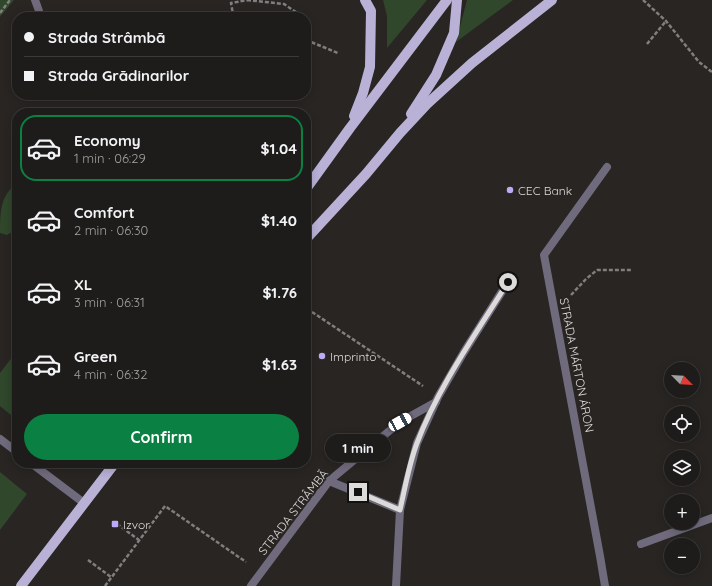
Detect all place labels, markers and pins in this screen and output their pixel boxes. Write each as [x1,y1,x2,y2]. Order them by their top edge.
place label: CEC Bank [518,183,572,198]
marker: CEC Bank [505,185,515,195]
place label: Imprinto [330,349,377,364]
marker: Imprinto [317,351,327,361]
place label: Izvor [123,517,150,532]
marker: Izvor [110,519,120,529]

